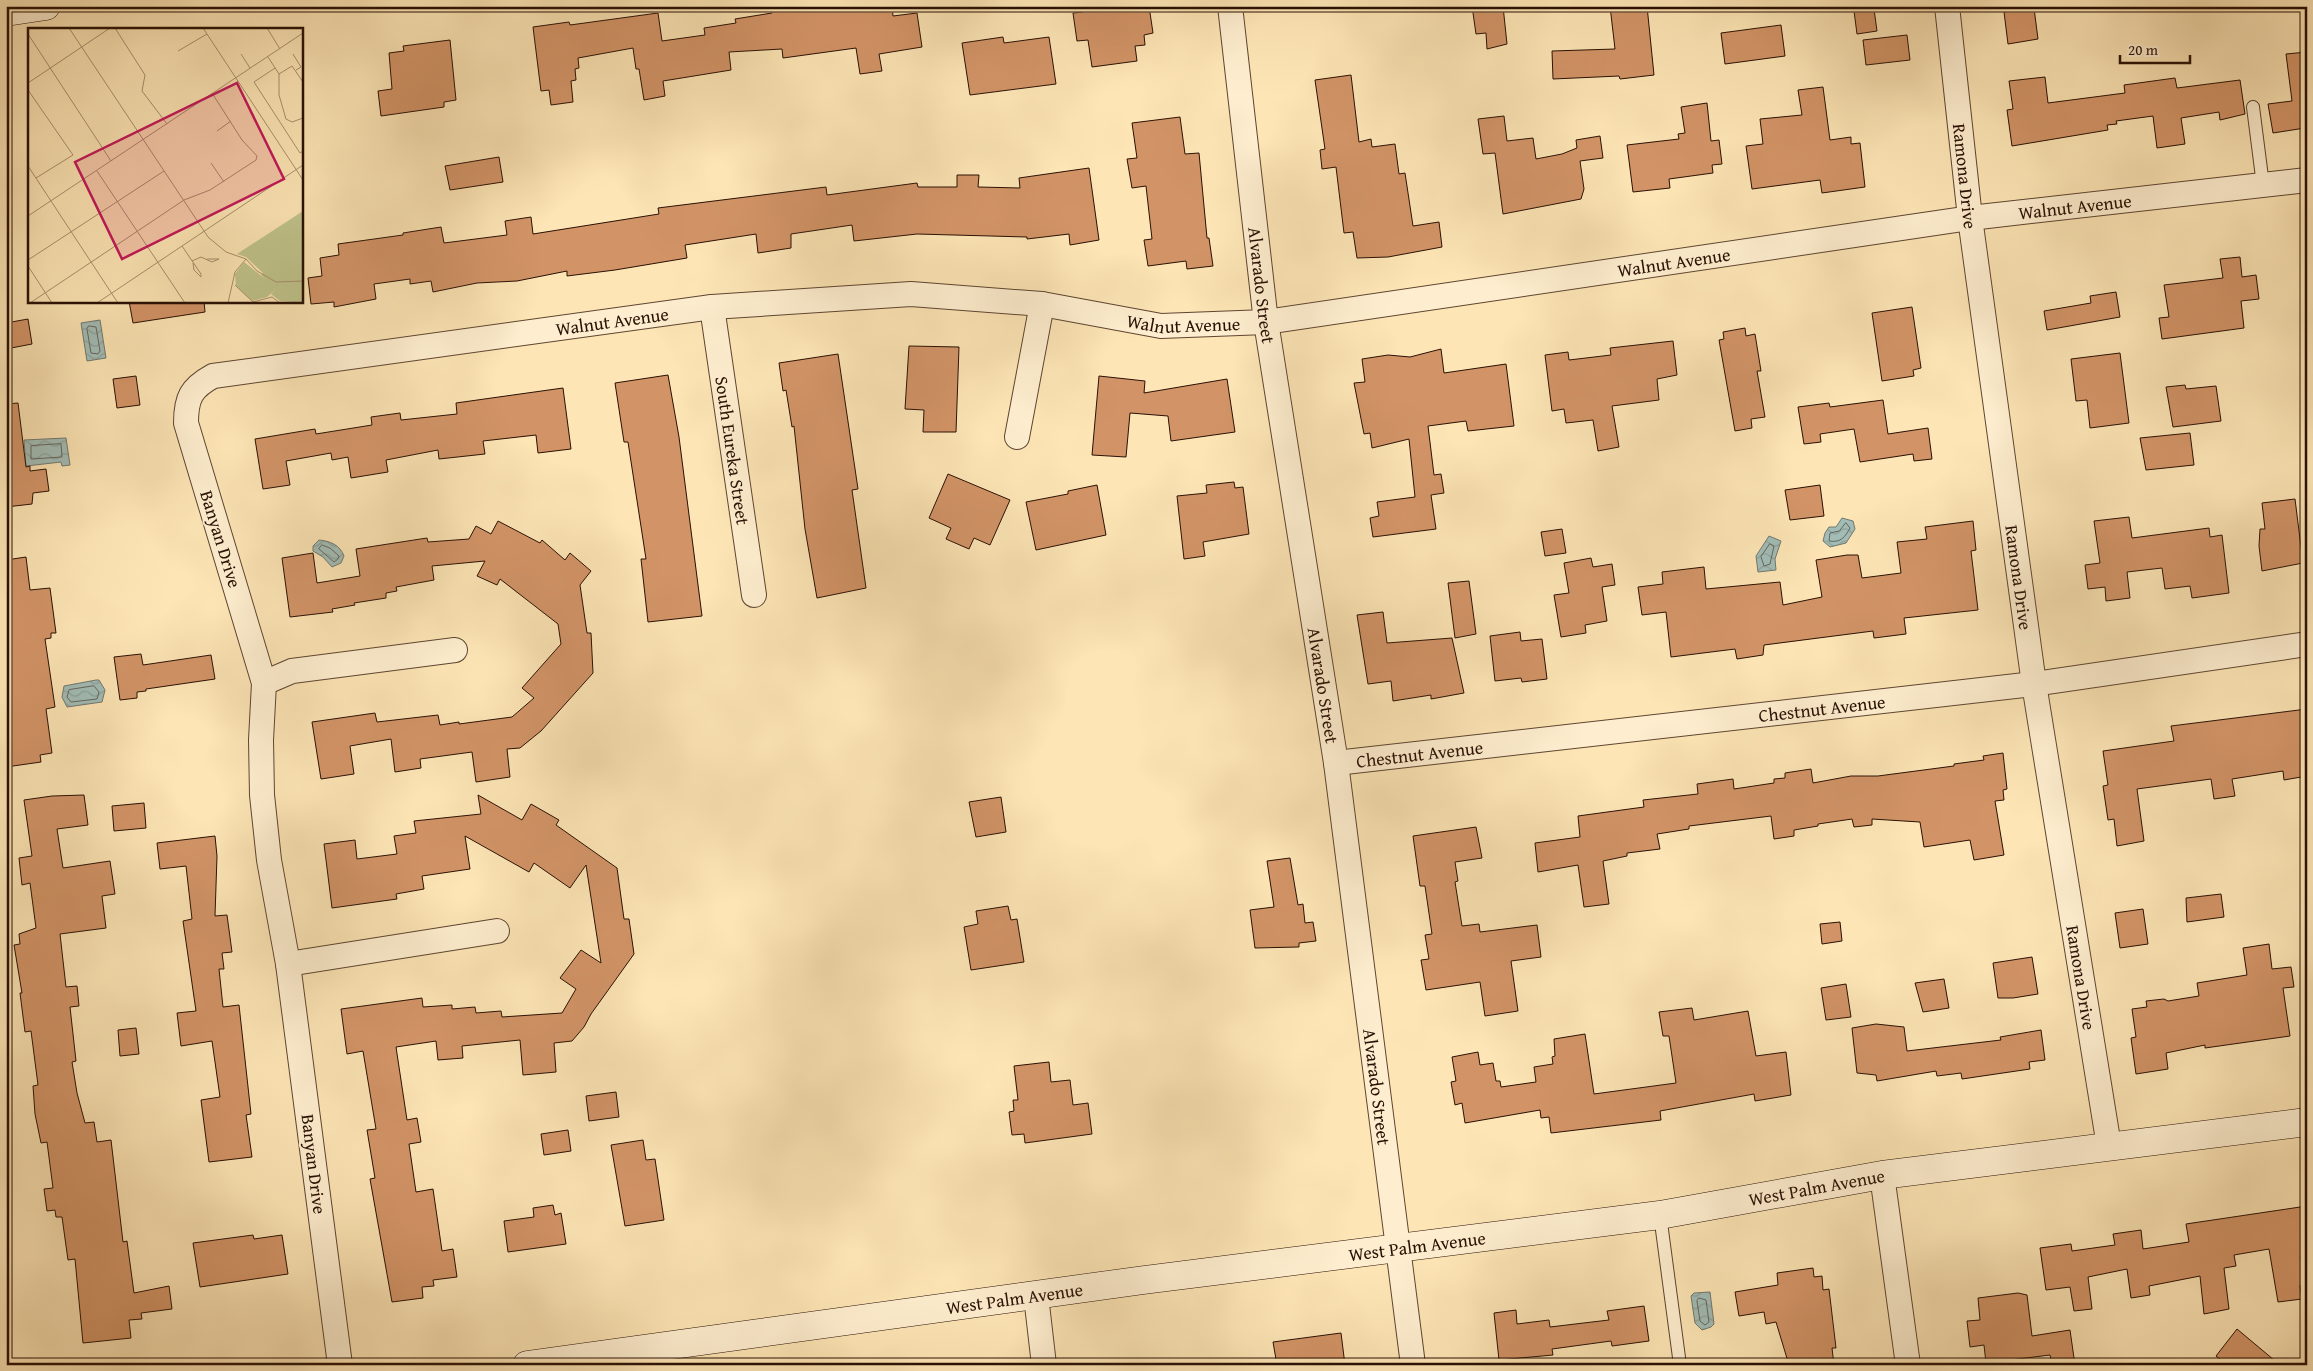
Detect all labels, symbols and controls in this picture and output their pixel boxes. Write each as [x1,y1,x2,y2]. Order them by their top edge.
inset map [28,28,302,302]
scale bar [2120,32,2190,64]
text: 20 m [2128,39,2159,60]
street label: Ramona Drive [1946,122,1985,230]
street label: Walnut Avenue [2017,186,2133,226]
street label: Alvarado Street [1242,225,1283,346]
street label: Walnut Avenue [1616,240,1732,283]
street label: Walnut Avenue [554,300,670,342]
street label: Walnut Avenue [1125,306,1241,340]
street label: South Eureka Street [709,374,757,527]
street label: Banyan Drive [193,487,249,591]
street label: Ramona Drive [1999,523,2040,632]
street label: Alvarado Street [1301,625,1346,746]
street label: Chestnut Avenue [1757,687,1887,729]
street label: Chestnut Avenue [1355,733,1484,774]
street label: Ramona Drive [2060,923,2103,1032]
street label: Alvarado Street [1357,1027,1398,1147]
street label: Banyan Drive [294,1112,334,1216]
street label: West Palm Avenue [1746,1161,1887,1212]
street label: West Palm Avenue [1347,1224,1487,1268]
street label: West Palm Avenue [944,1275,1085,1321]

